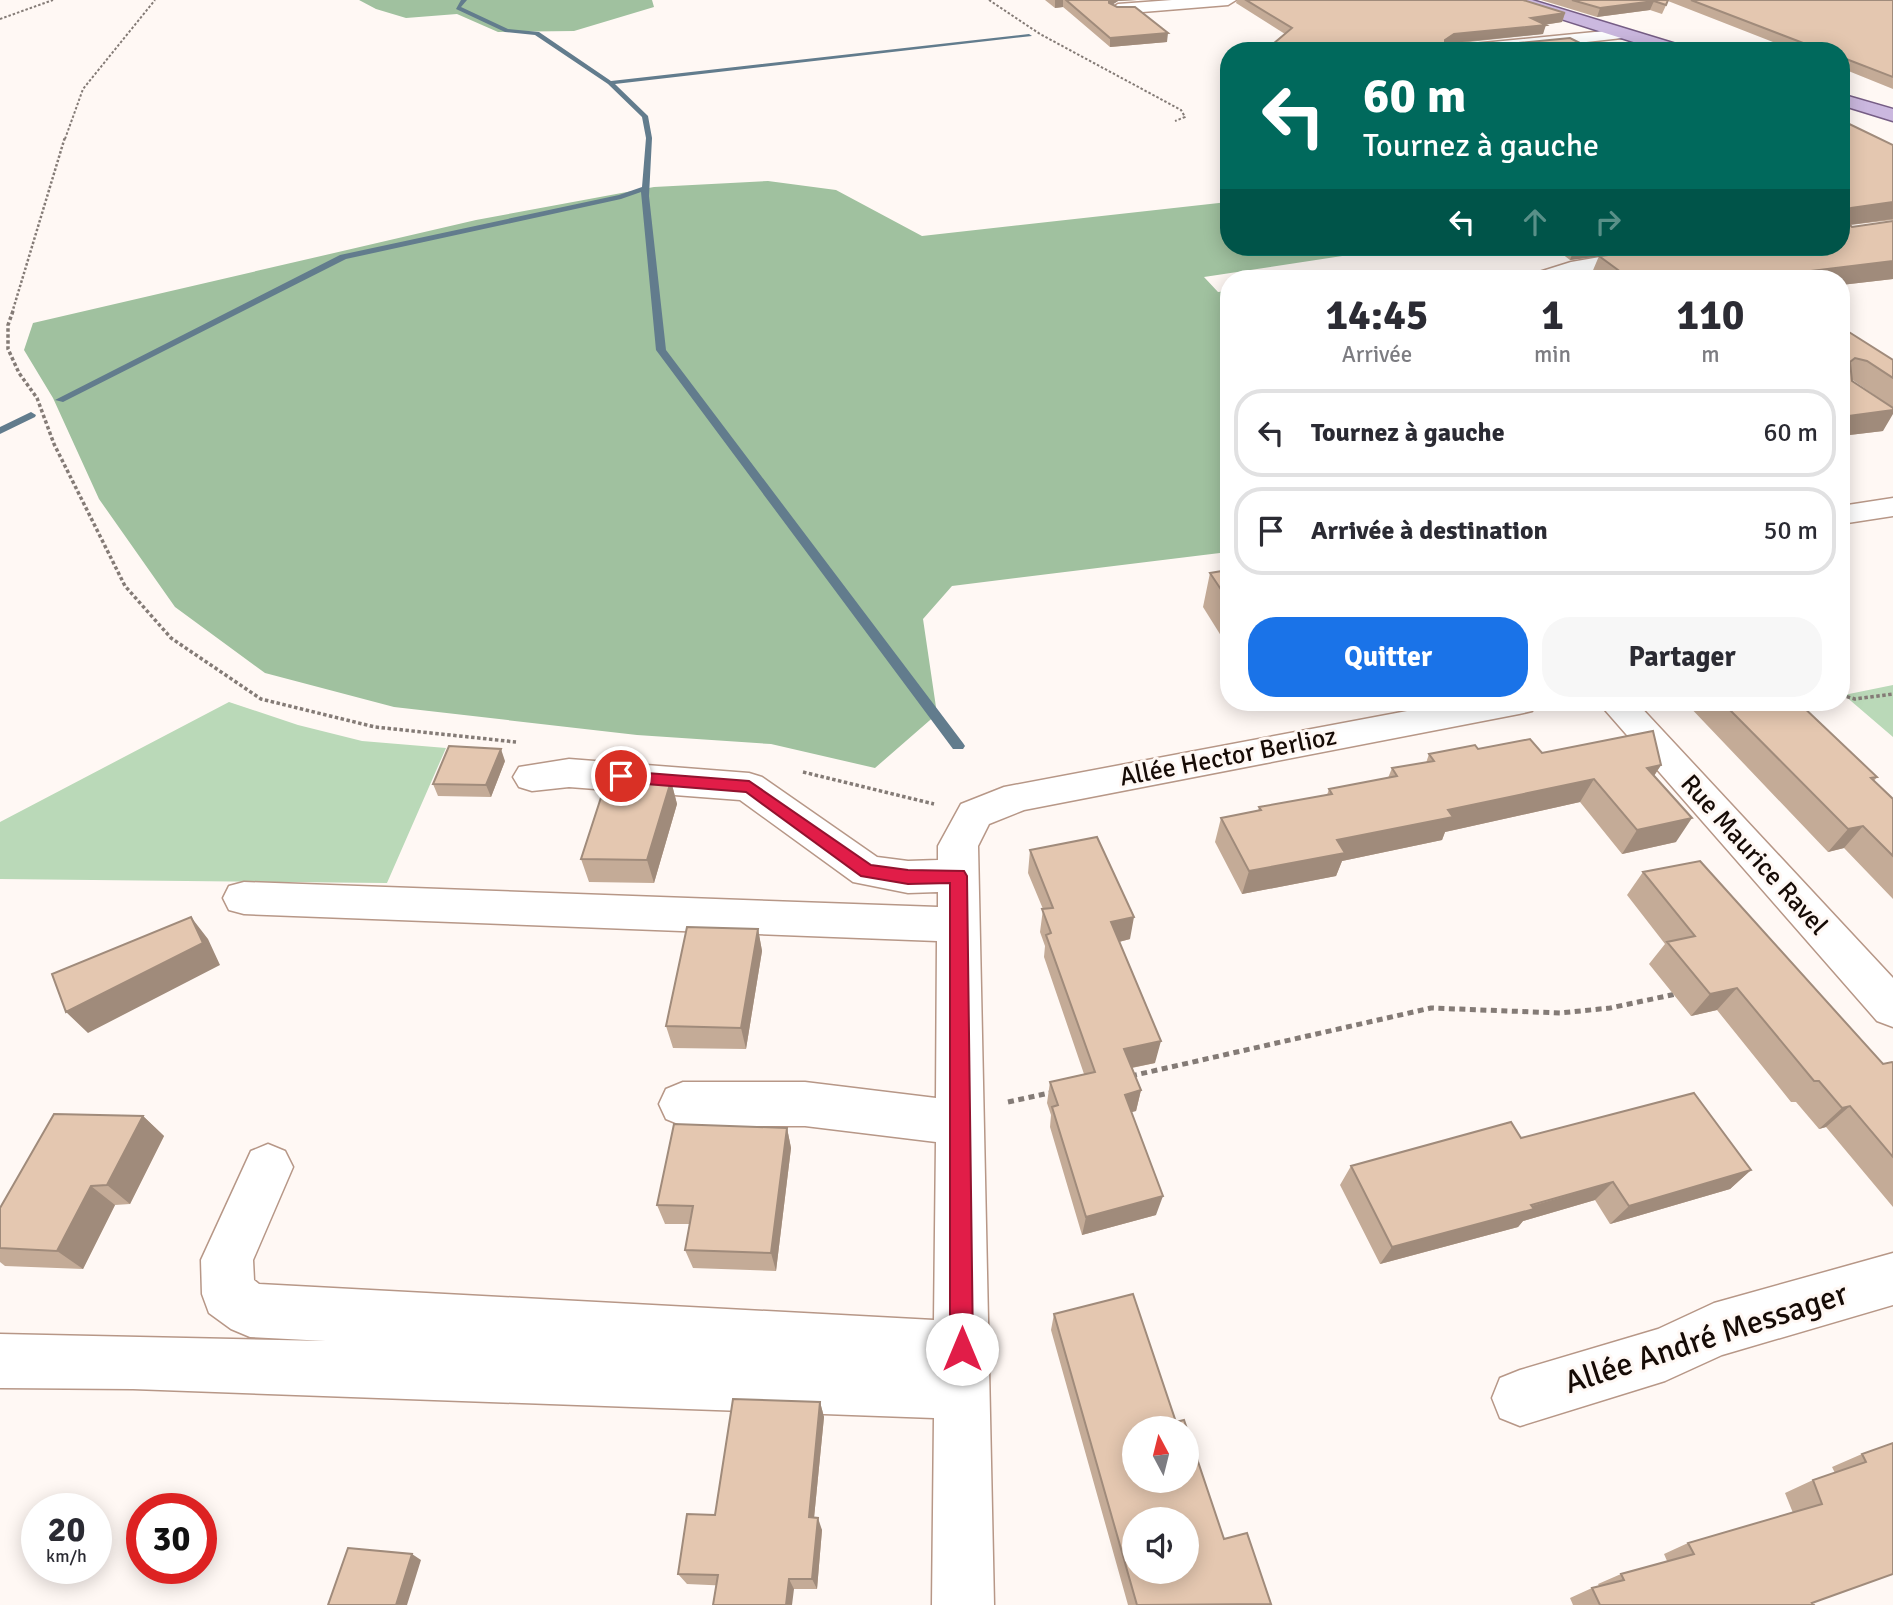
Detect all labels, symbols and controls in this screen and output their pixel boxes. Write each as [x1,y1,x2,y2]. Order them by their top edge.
text: 60 m [1363,66,1466,126]
icon: left [1248,70,1339,161]
text: Tournez à gauche [1363,126,1599,165]
icon: left [1443,203,1481,241]
icon: ahead [1516,203,1554,241]
icon: right [1589,203,1627,241]
text: 14:45 [1325,290,1429,341]
text: 1 [1541,290,1564,341]
text: 110 [1676,290,1745,341]
text: Arrivée [1342,340,1412,369]
text: min [1534,340,1571,369]
text: m [1701,340,1720,369]
icon: left [1252,414,1290,452]
text: Tournez à gauche [1311,417,1505,449]
text: 60 m [1763,417,1818,449]
icon: arrive [1252,512,1290,550]
text: Arrivée à destination [1311,515,1548,547]
text: 50 m [1763,515,1818,547]
button: Quitter [1248,617,1528,697]
button: Partager [1542,617,1822,697]
street label: Allée Hector Berlioz [1117,720,1339,794]
pin [591,746,651,806]
icon: arrive [602,757,640,795]
street label: Rue Maurice Ravel [1674,768,1834,942]
street label: Allée André Messager [1560,1274,1853,1402]
position arrow [925,1312,999,1386]
north arrow [1122,1416,1199,1493]
map controls [1122,1416,1199,1584]
speed limit sign: 30 [126,1493,217,1584]
button: sound [1122,1507,1199,1584]
text: 20 [48,1508,85,1551]
text: km/h [46,1545,87,1567]

